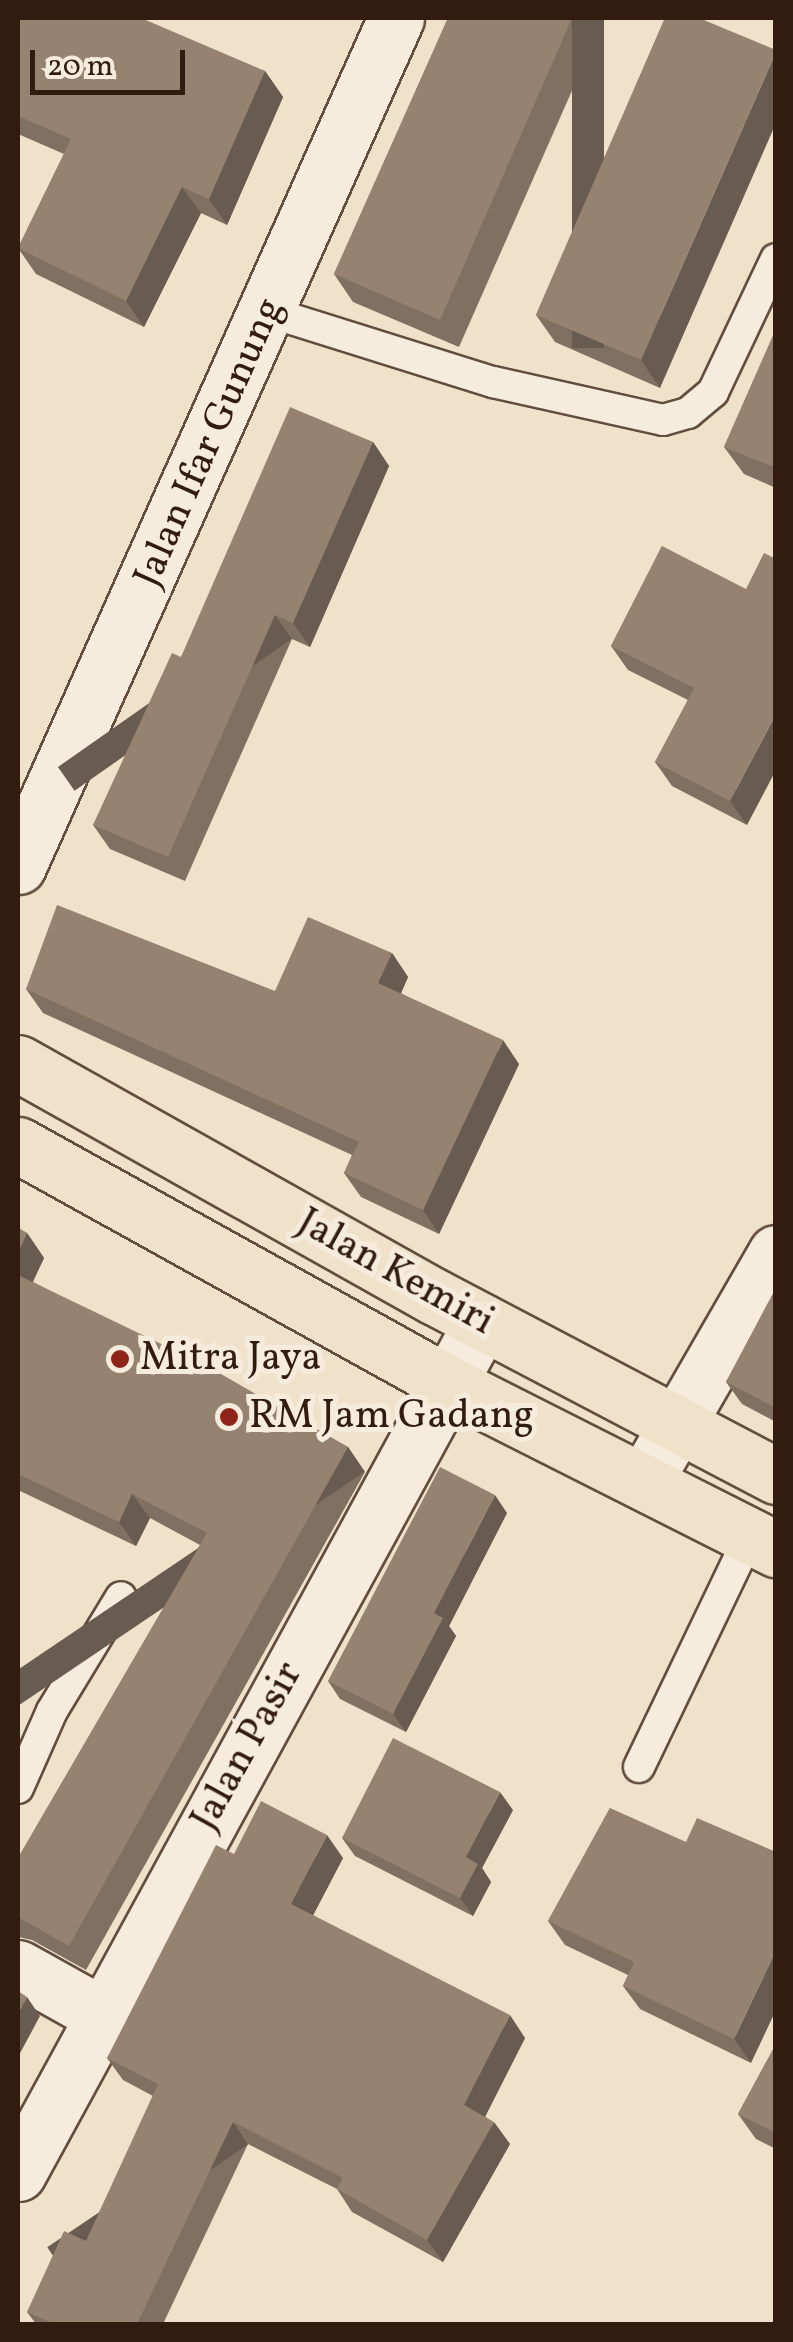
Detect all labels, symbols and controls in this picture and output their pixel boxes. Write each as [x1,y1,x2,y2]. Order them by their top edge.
scale bar [35,30,190,92]
text: 20 m [47,46,113,88]
street label: Jalan Ifar Gunung [125,291,295,595]
street label: Jalan Kemiri [288,1199,502,1347]
place label: Mitra Jaya [140,1335,321,1383]
marker: Mitra Jaya [109,1348,131,1370]
place label: RM Jam Gadang [249,1393,534,1441]
marker: RM Jam Gadang [218,1406,240,1428]
street label: Jalan Pasir [182,1654,314,1840]

